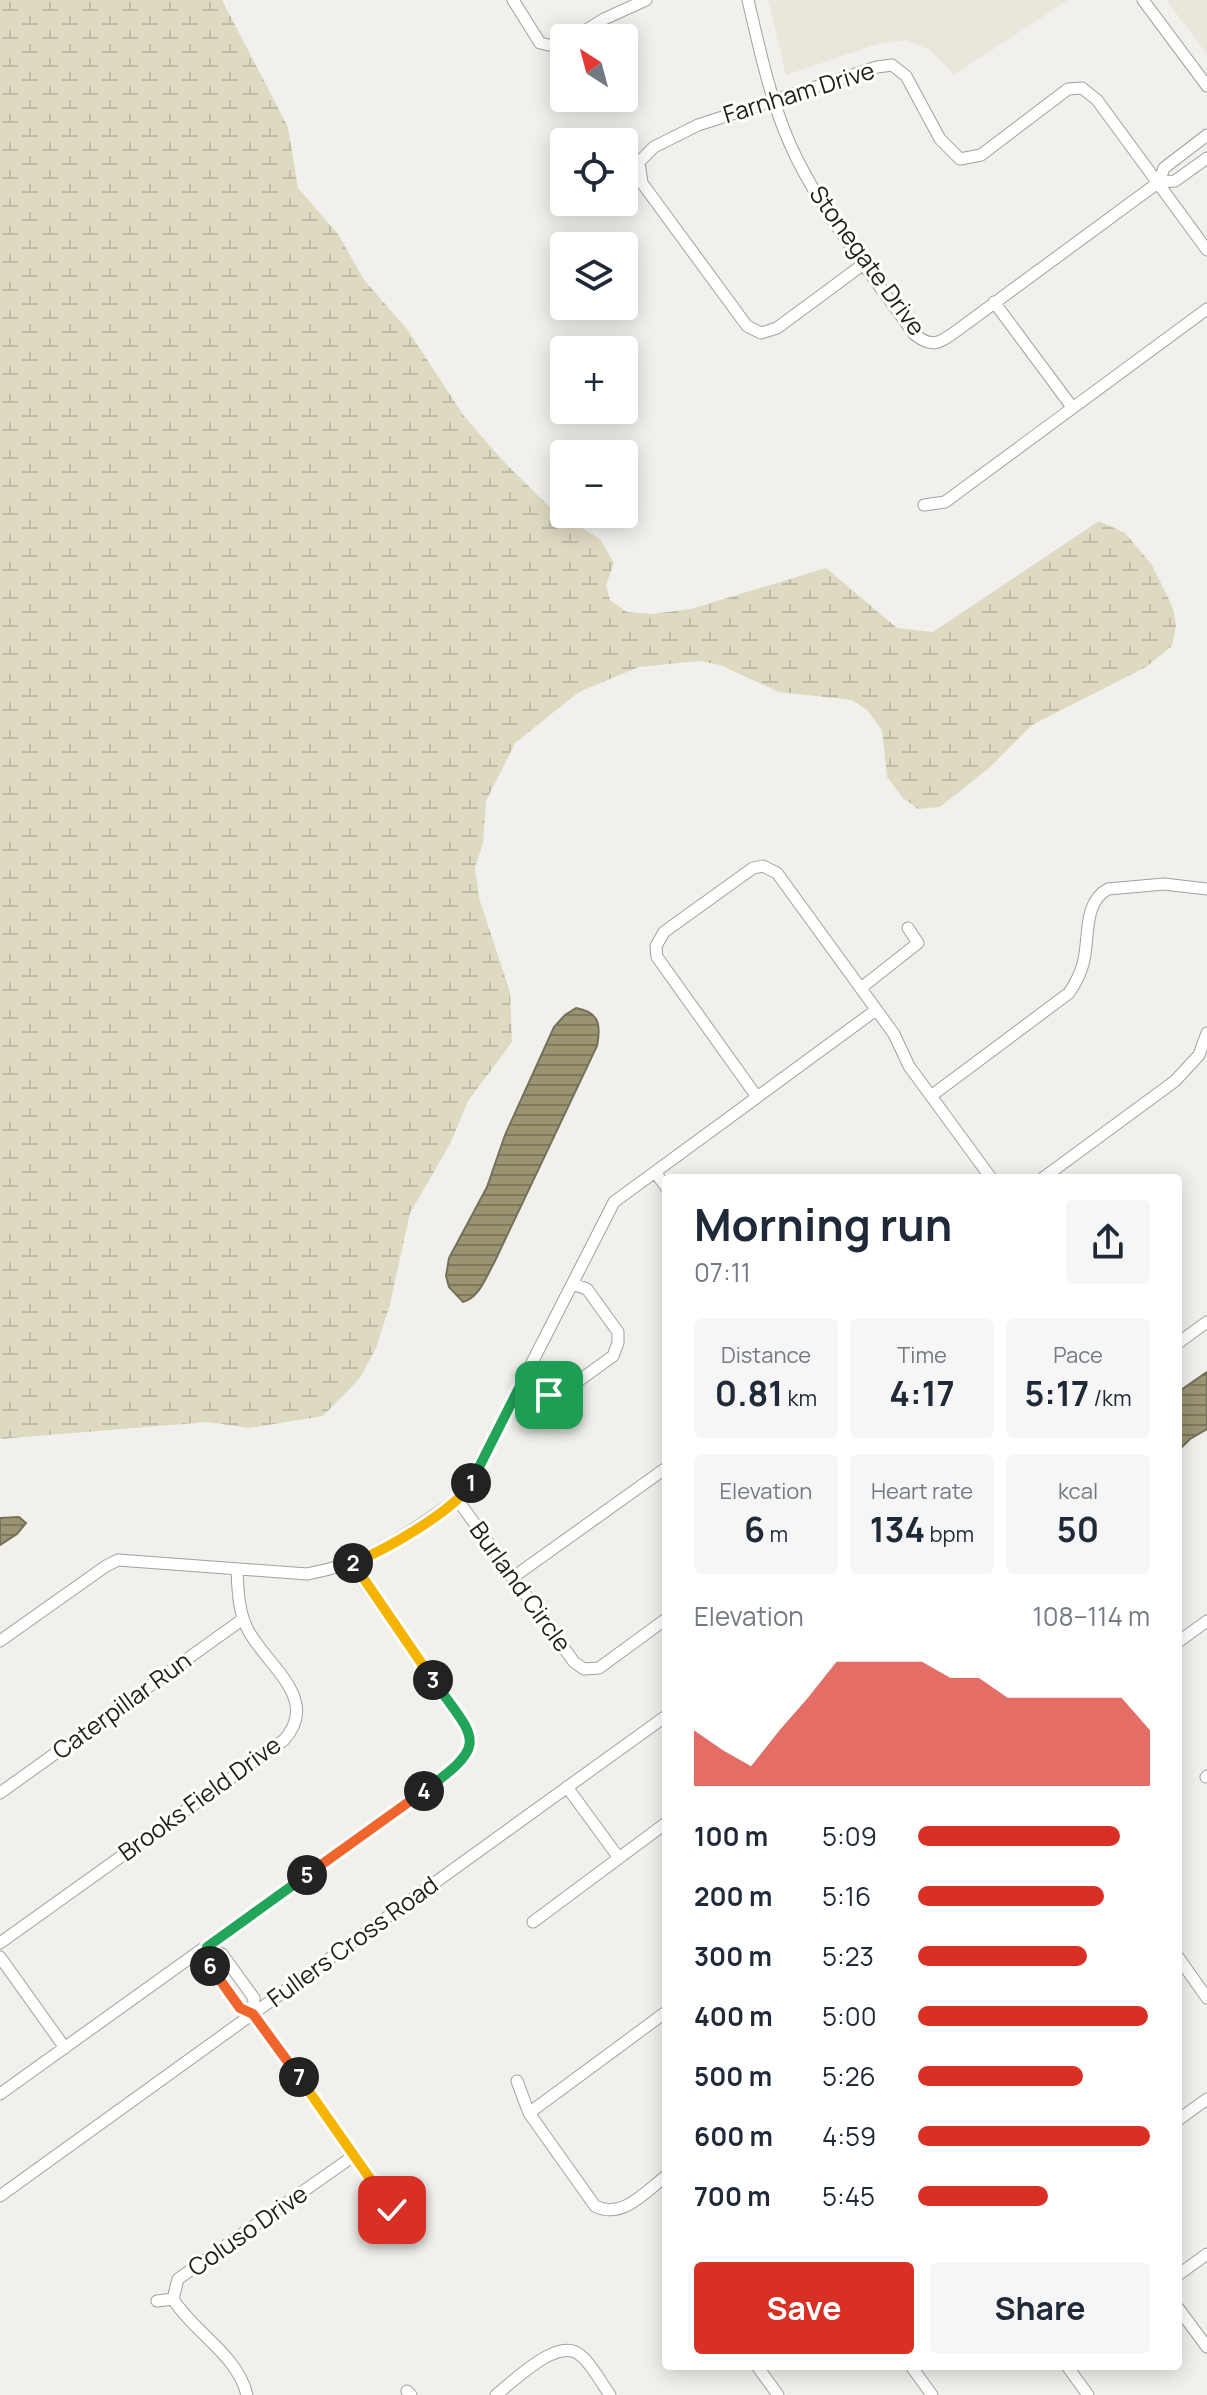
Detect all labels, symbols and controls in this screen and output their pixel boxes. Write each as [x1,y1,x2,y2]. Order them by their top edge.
north arrow [550,24,638,112]
map controls [550,24,638,528]
street label: Farnham Drive [719,53,878,130]
button: locate [550,128,638,216]
street label: Stonegate Drive [803,178,934,342]
button: layers [550,232,638,320]
button: + [550,336,638,424]
button: − [550,440,638,528]
text: Morning run [694,1194,952,1254]
button: share [1066,1200,1150,1284]
text: 07:11 [694,1254,751,1290]
text: Distance [721,1340,811,1370]
text: Time [897,1340,947,1370]
text: Pace [1053,1340,1103,1370]
pin [515,1361,583,1429]
text: 0.81 [715,1370,783,1416]
text: 4:17 [889,1370,955,1416]
text: 5:17 [1024,1370,1089,1416]
icon: arrive [527,1373,571,1417]
text: km [783,1383,817,1413]
text: /km [1089,1383,1132,1413]
pin: 1 [451,1463,491,1503]
text: 1 [466,1468,476,1498]
text: Elevation [720,1476,812,1506]
text: Heart rate [871,1476,973,1506]
text: kcal [1058,1476,1098,1506]
text: 6 [744,1506,765,1552]
text: 134 [870,1506,925,1552]
text: 50 [1057,1506,1099,1552]
street label: Burland Circle [463,1514,580,1658]
text: m [765,1519,788,1549]
text: bpm [925,1519,974,1549]
pin: 2 [333,1543,373,1583]
text: 2 [346,1548,360,1578]
text: Elevation [694,1598,804,1634]
text: 108–114 m [1033,1598,1150,1634]
street label: Caterpillar Run [45,1643,197,1766]
pin: 3 [413,1660,453,1700]
text: 3 [427,1665,439,1695]
street label: Brooks Field Drive [111,1728,287,1868]
pin: 4 [404,1771,444,1811]
text: 4 [417,1776,431,1806]
text: 100 m [694,1818,768,1854]
text: 5:09 [822,1818,877,1854]
pin: 5 [287,1855,327,1895]
text: 5 [301,1860,313,1890]
street label: Fullers Cross Road [260,1868,444,2014]
text: 200 m [694,1878,772,1914]
text: 5:16 [822,1878,871,1914]
text: 300 m [694,1938,772,1974]
text: 5:23 [822,1938,874,1974]
pin: 6 [190,1946,230,1986]
text: 6 [203,1951,217,1981]
text: 400 m [694,1998,773,2034]
text: 5:00 [822,1998,877,2034]
pin: 7 [279,2057,319,2097]
text: 500 m [694,2058,772,2094]
text: 5:26 [822,2058,876,2094]
text: 7 [293,2062,305,2092]
text: 600 m [694,2118,773,2154]
text: 4:59 [822,2118,876,2154]
street label: Coluso Drive [181,2176,314,2283]
pin [358,2176,426,2244]
text: 700 m [694,2178,771,2214]
text: 5:45 [822,2178,875,2214]
icon: check [370,2188,414,2232]
button: Save [694,2262,914,2354]
button: Share [930,2262,1150,2354]

